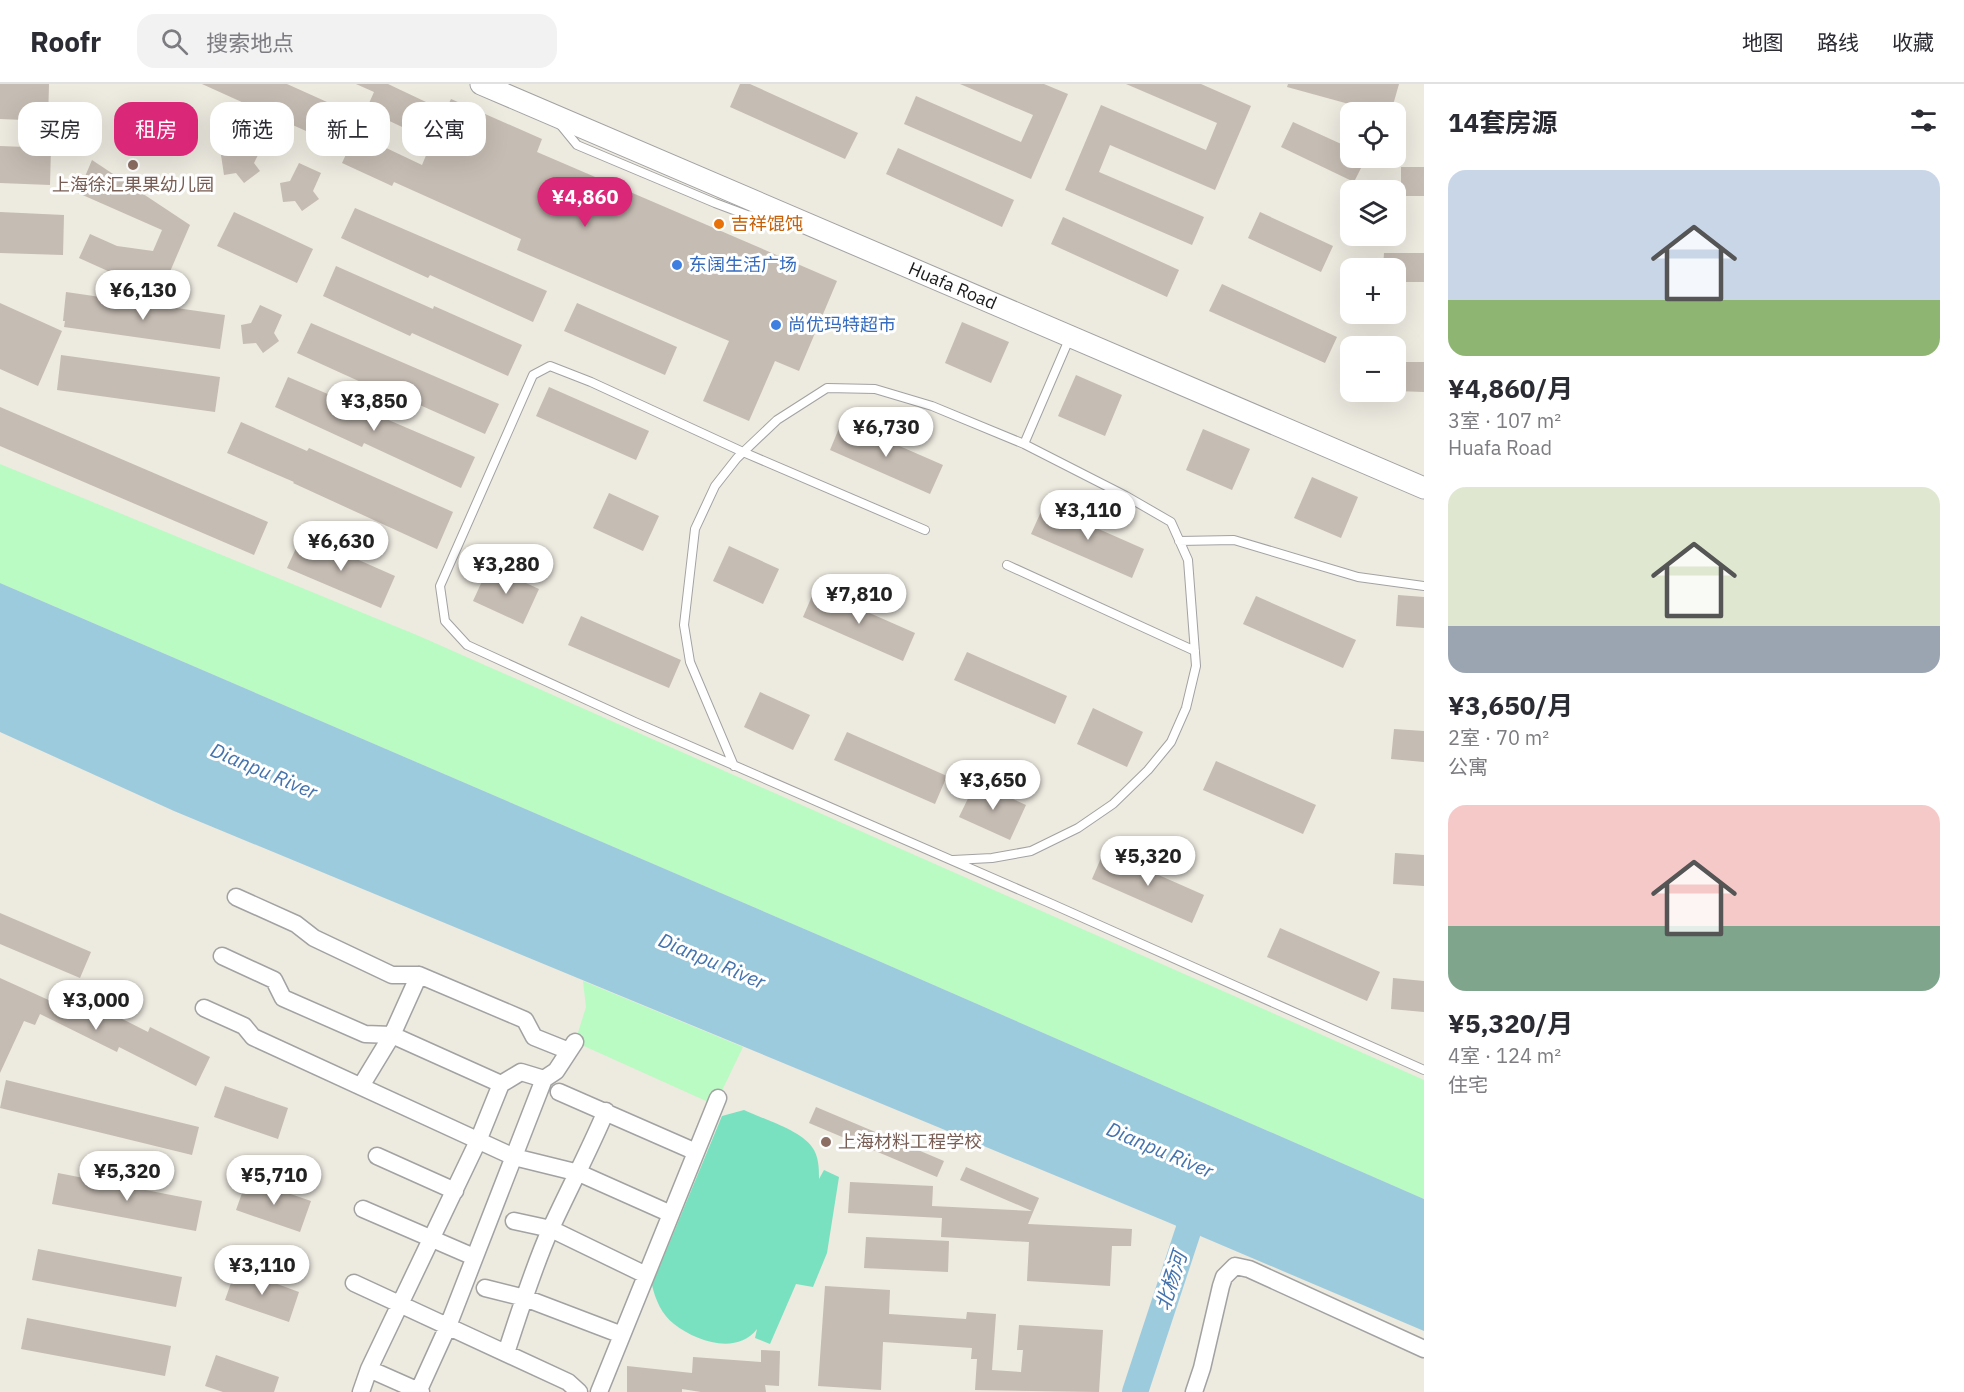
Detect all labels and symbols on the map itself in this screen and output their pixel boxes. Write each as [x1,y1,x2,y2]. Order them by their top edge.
marker: 上海徐汇果果幼儿园 [126,158,140,172]
place label: 上海徐汇果果幼儿园 [52,173,214,196]
pin: ¥4,860 [536,177,634,228]
place label: 吉祥馄饨 [731,212,803,235]
marker: 吉祥馄饨 [712,217,726,231]
place label: 东阔生活广场 [689,253,797,276]
street label: Huafa Road [905,257,1000,315]
marker: 东阔生活广场 [670,258,684,272]
pin: ¥6,130 [94,270,192,321]
place label: 尚优玛特超市 [788,313,896,336]
marker: 尚优玛特超市 [769,318,783,332]
pin: ¥3,850 [325,381,423,432]
pin: ¥6,730 [837,407,935,458]
pin: ¥3,110 [1039,490,1137,541]
pin: ¥6,630 [292,521,390,572]
pin: ¥3,280 [457,544,555,595]
pin: ¥7,810 [810,574,908,625]
water label: Dianpu River [207,736,322,805]
pin: ¥3,650 [944,760,1042,811]
pin: ¥5,320 [1099,836,1197,887]
water label: Dianpu River [655,926,770,995]
pin: ¥3,000 [47,980,145,1031]
water label: Dianpu River [1103,1115,1218,1184]
place label: 上海材料工程学校 [838,1130,982,1153]
marker: 上海材料工程学校 [819,1135,833,1149]
pin: ¥5,320 [78,1151,176,1202]
pin: ¥5,710 [225,1155,323,1206]
water label: 北杨河 [1148,1244,1194,1314]
pin: ¥3,110 [213,1245,311,1296]

